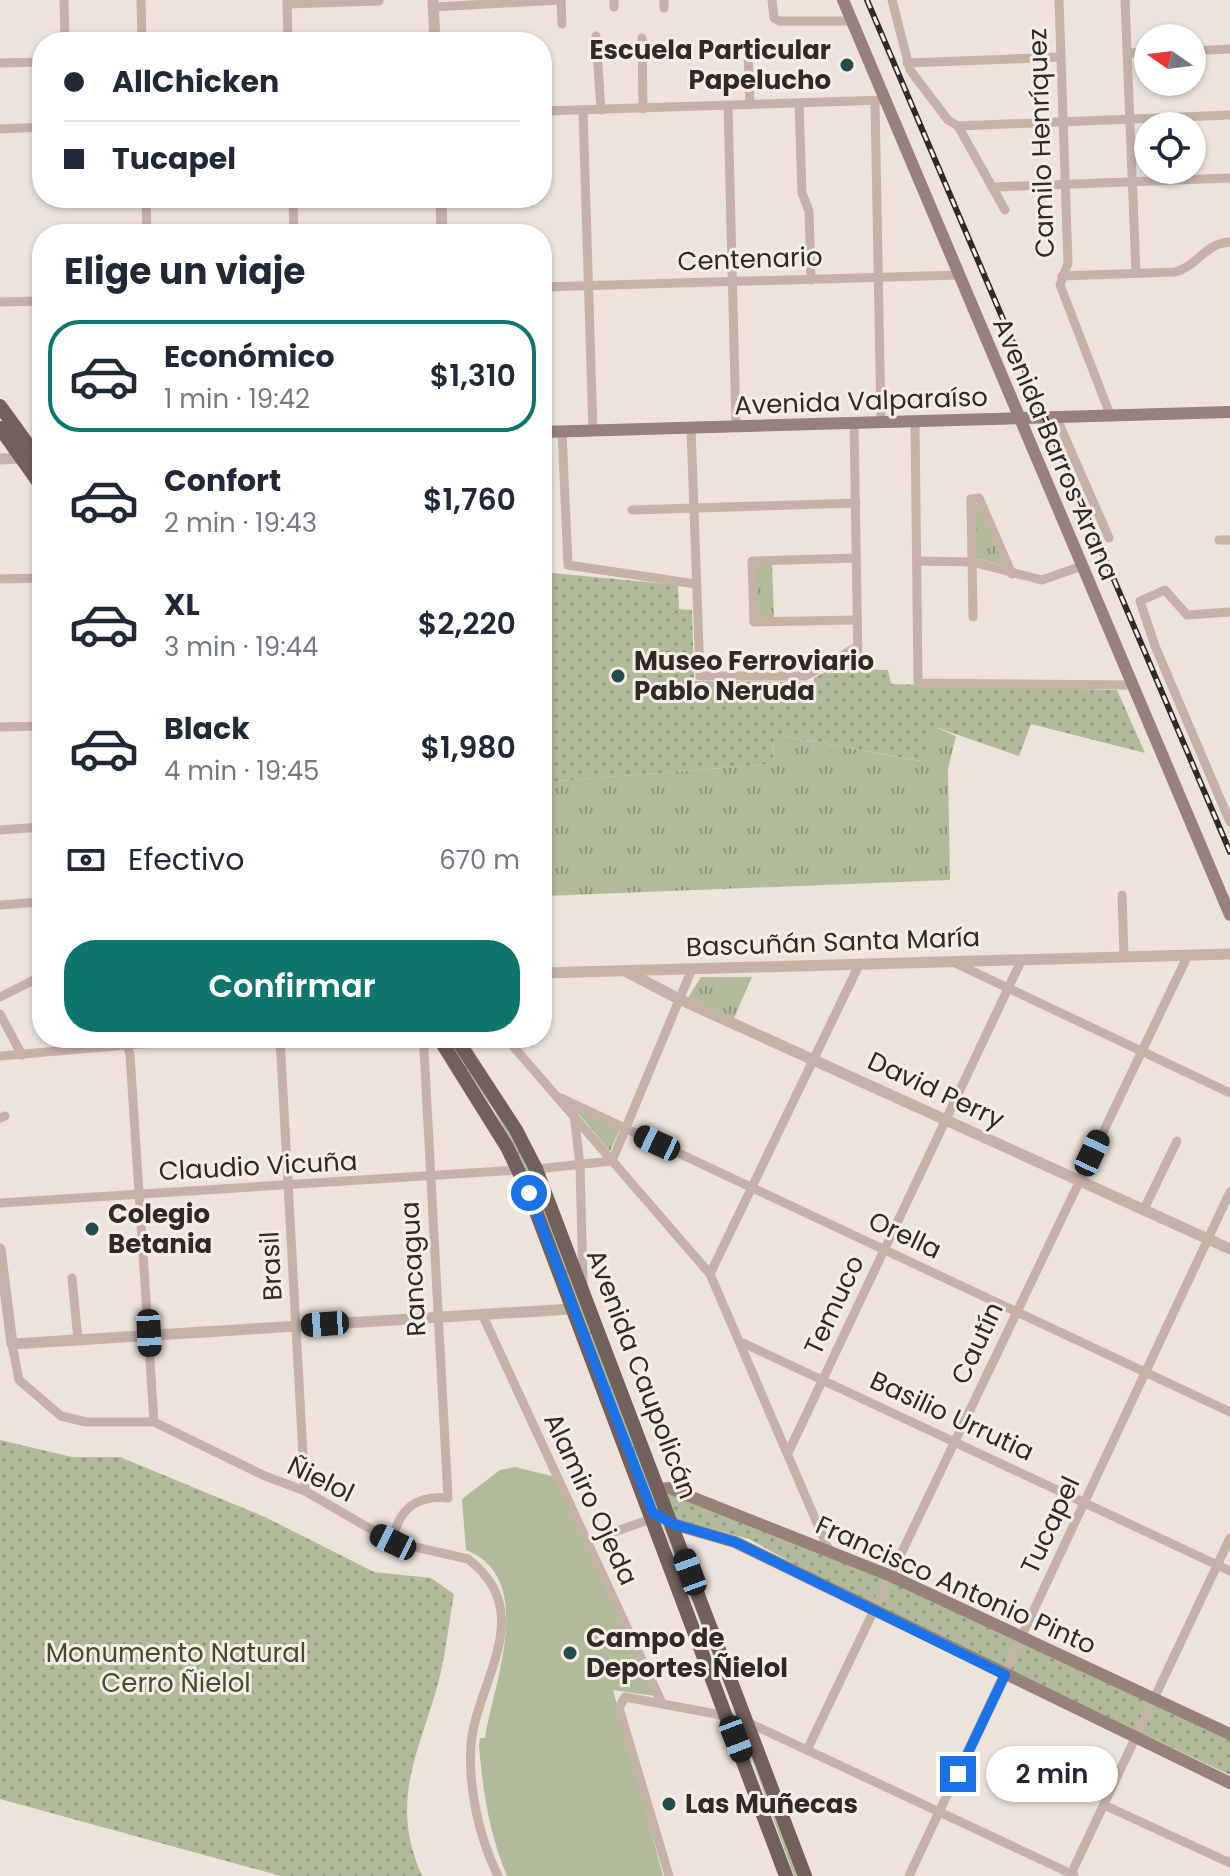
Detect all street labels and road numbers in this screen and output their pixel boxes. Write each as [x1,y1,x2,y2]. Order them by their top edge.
street label: Camilo Henríquez [1019,28,1063,258]
street label: Centenario [677,238,823,280]
street label: Avenida Barros Arana [984,312,1128,586]
street label: Avenida Valparaíso [733,379,989,423]
street label: Bascuñán Santa María [685,919,981,965]
street label: David Perry [862,1043,1010,1137]
street label: Claudio Vicuña [158,1143,358,1189]
street label: Rancagua [391,1201,435,1337]
street label: Orella [863,1202,947,1268]
street label: Brasil [251,1230,291,1302]
street label: Avenida Caupolicán [578,1244,706,1504]
street label: Temuco [795,1249,873,1361]
street label: Cautín [942,1296,1012,1390]
street label: Basilio Urrutia [864,1362,1040,1470]
street label: Alamiro Ojeda [535,1407,647,1591]
street label: Ñielol [282,1447,360,1511]
street label: Tucapel [1012,1470,1088,1580]
street label: Francisco Antonio Pinto [810,1507,1102,1663]

